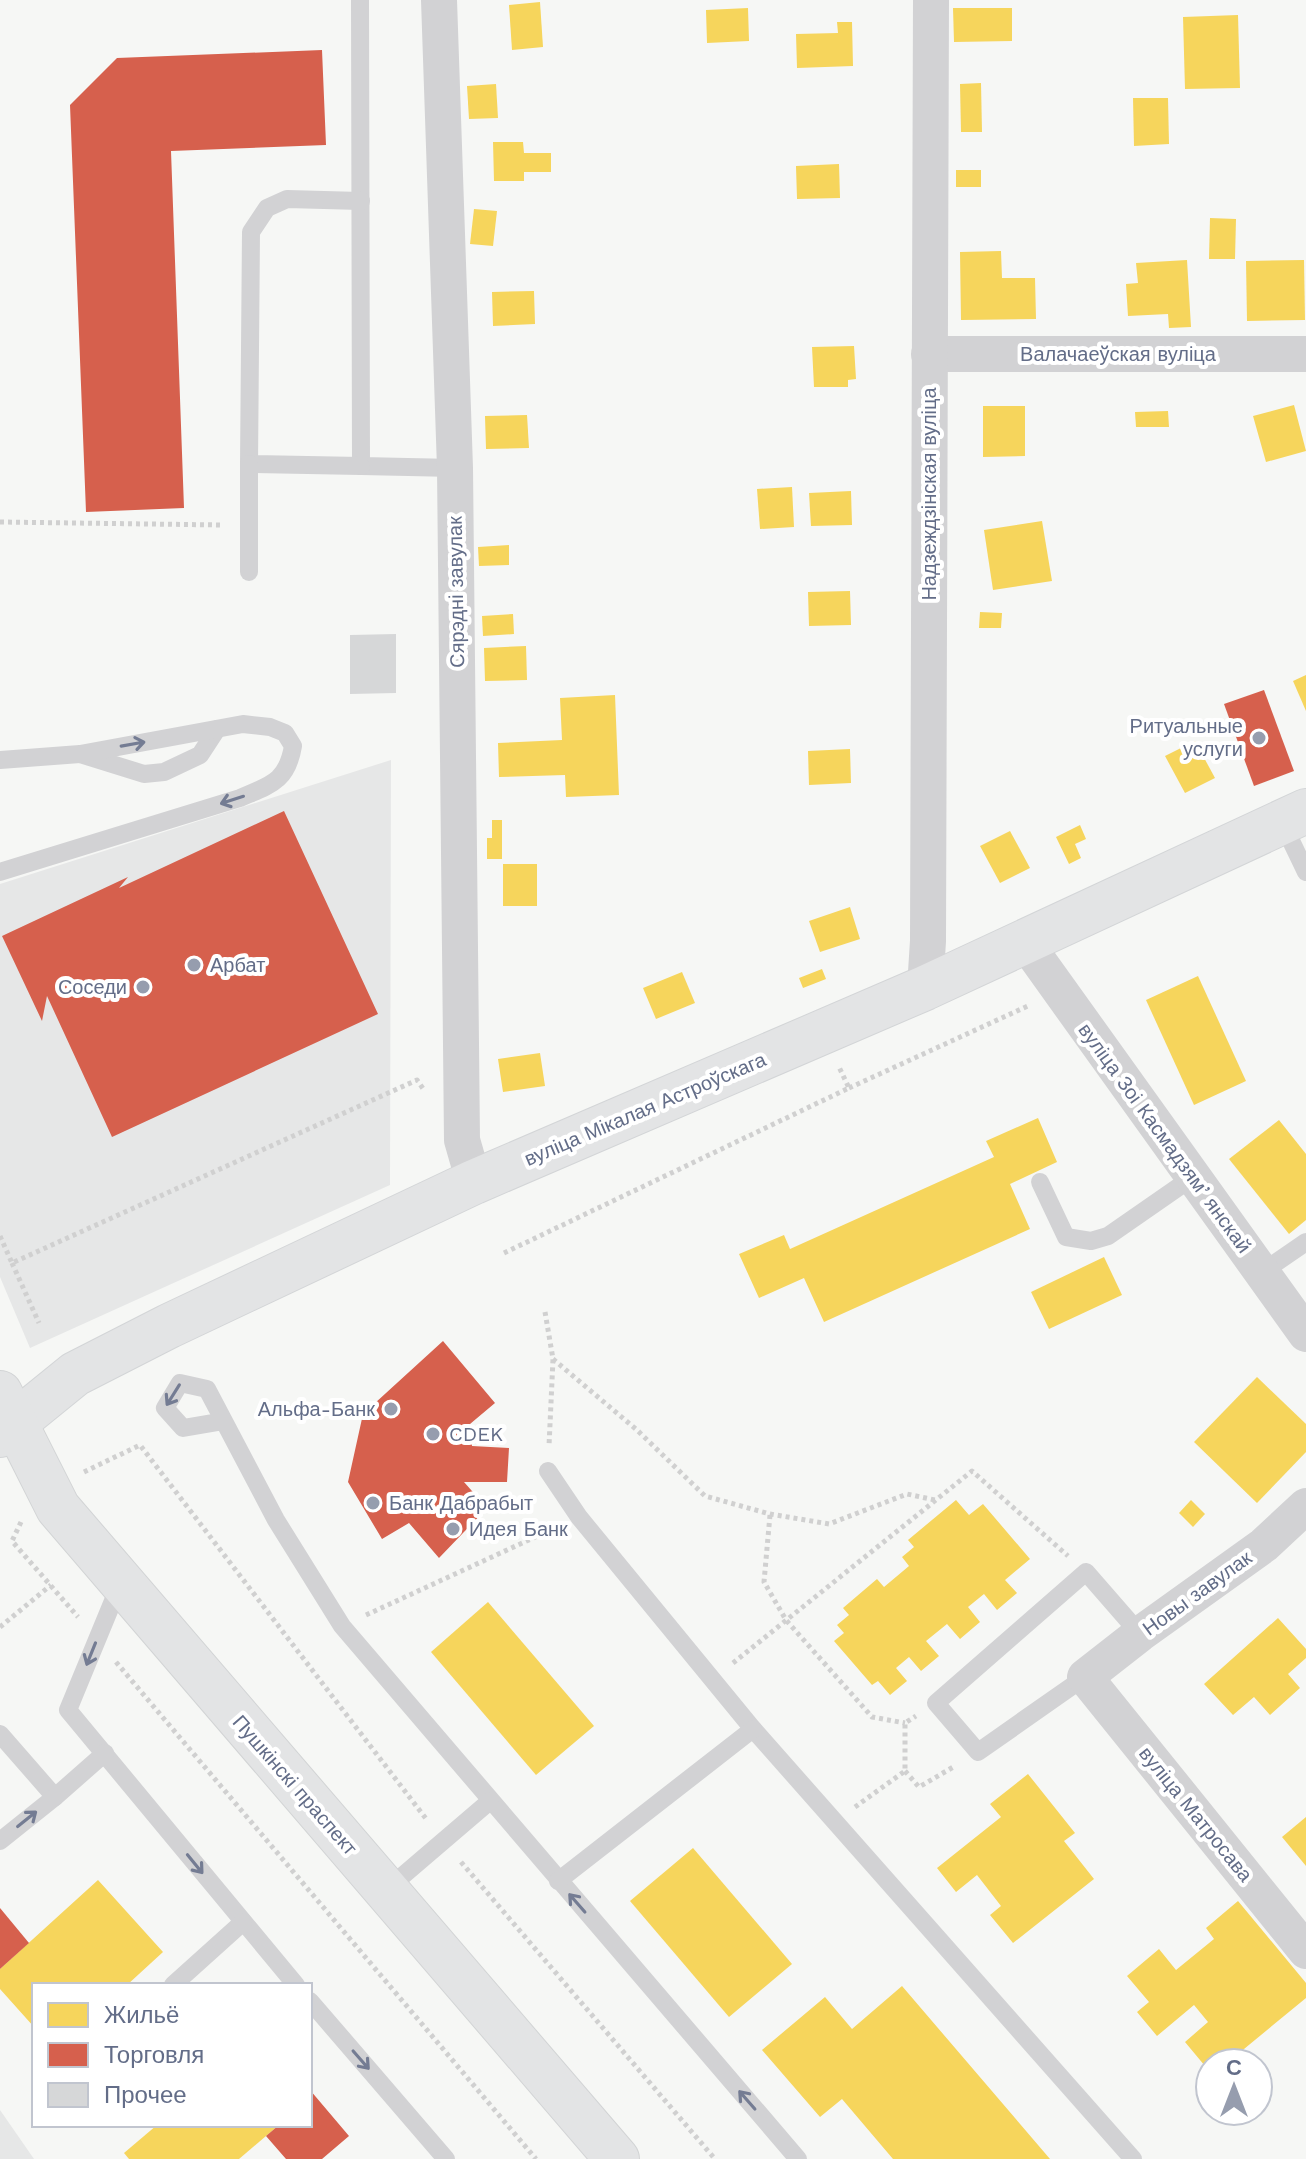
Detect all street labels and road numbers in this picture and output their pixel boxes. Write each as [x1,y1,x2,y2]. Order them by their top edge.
street label: Валачаеўская вуліца [1020,342,1217,366]
street label: Надзеждзінская вуліца [917,387,941,601]
street label: Сярэдні завулак [443,516,469,668]
street label: вуліца Зоі Касмадзямʼянскай [1074,1018,1256,1258]
street label: вуліца Мікалая Астроўскага [521,1047,770,1171]
street label: Новы завулак [1138,1545,1256,1641]
street label: Пушкінскі праспект [228,1710,362,1860]
street label: вуліца Матросава [1134,1742,1258,1887]

